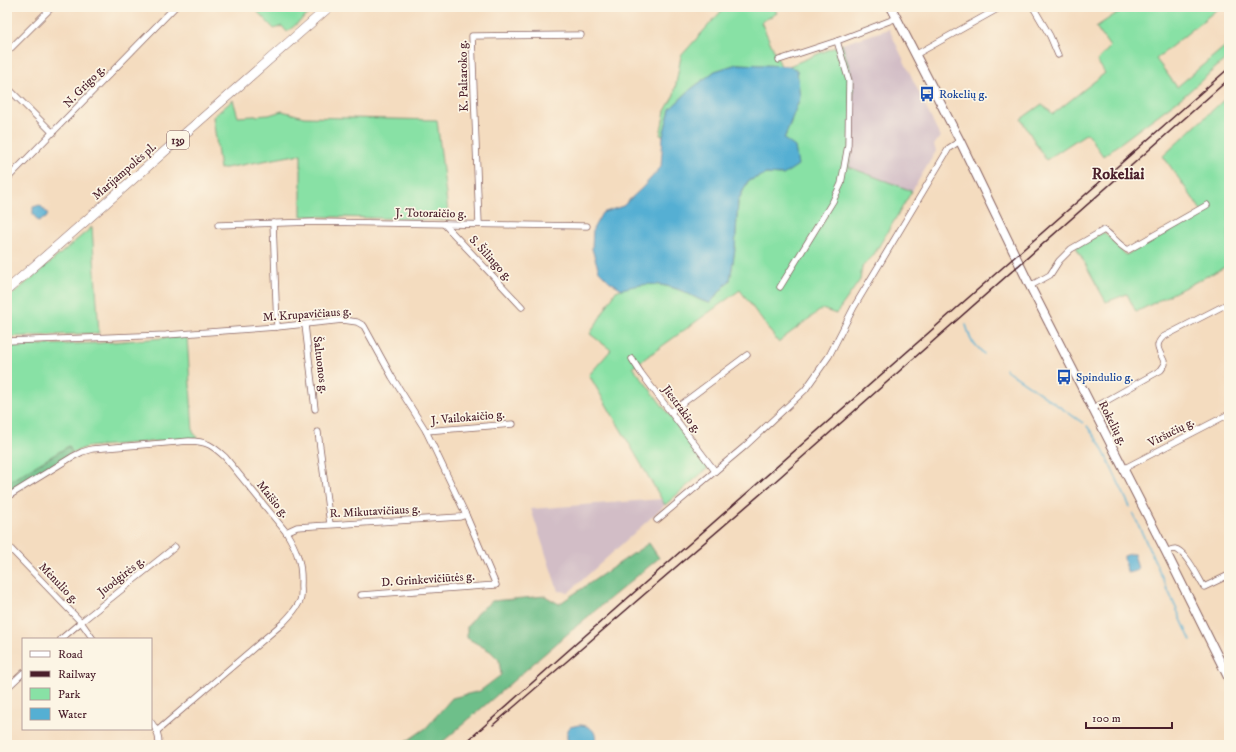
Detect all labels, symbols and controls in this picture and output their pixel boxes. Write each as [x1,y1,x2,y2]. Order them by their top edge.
street label: K. Paltaroko g. [455,40,472,112]
street label: N. Grigo g. [60,62,109,111]
bus stop icon: Rokelių g. [918,85,936,103]
place label: Rokelių g. [939,87,987,102]
road number: 139 [167,131,189,149]
street label: Marijampolės pl. [89,139,160,203]
district label: Rokeliai [1092,164,1144,184]
street label: J. Totoraičio g. [394,205,467,222]
street label: S. Šilingo g. [466,232,516,284]
street label: M. Krupavičiaus g. [262,304,352,325]
street label: Šaltuonos g. [310,335,331,395]
bus stop icon: Spindulio g. [1055,368,1073,386]
place label: Spindulio g. [1076,370,1133,385]
street label: Jiestrakio g. [658,382,705,436]
street label: Rokelių g. [1095,398,1130,448]
street label: J. Vailokaičio g. [430,407,506,428]
street label: Viršučių g. [1145,414,1197,451]
street label: Maišio g. [253,478,292,521]
street label: R. Mikutavičiaus g. [329,502,421,521]
street label: Juodgirės g. [94,553,148,600]
street label: Mėnulio g. [35,560,82,607]
street label: D. Grinkevičiūtės g. [381,569,475,590]
legend [22,638,152,730]
text: Road [58,647,83,662]
text: Railway [58,667,96,682]
text: Park [58,687,80,702]
scale bar [1086,704,1172,730]
text: Water [57,707,87,722]
text: 100 m [1092,711,1121,726]

